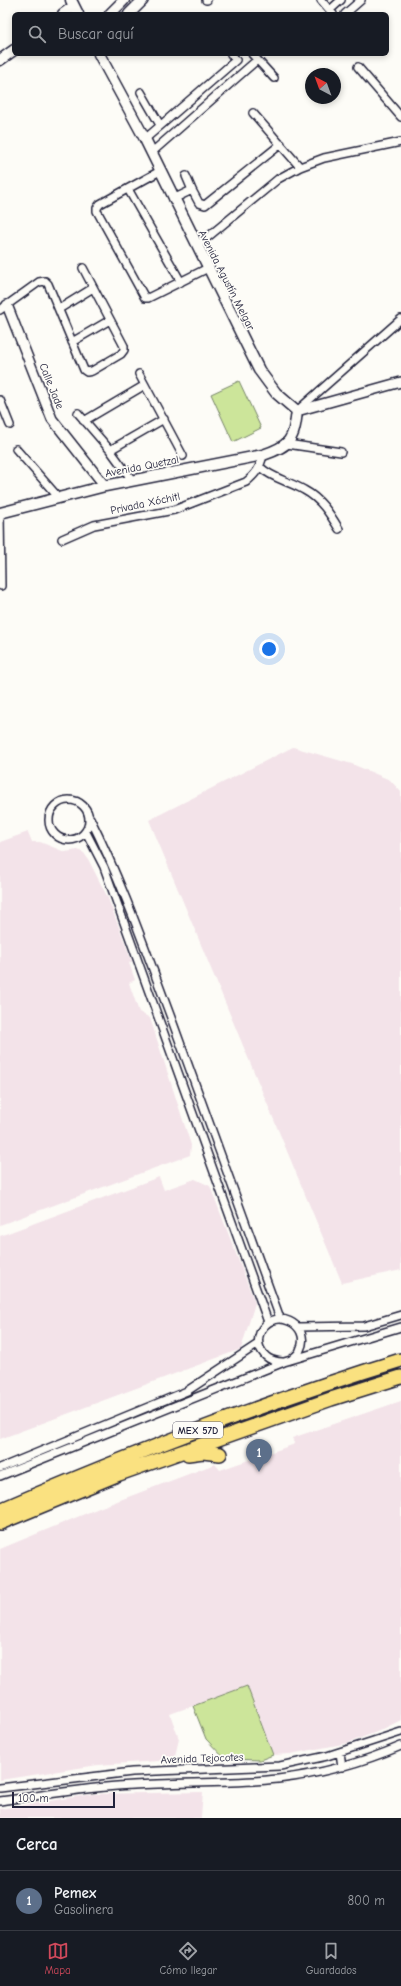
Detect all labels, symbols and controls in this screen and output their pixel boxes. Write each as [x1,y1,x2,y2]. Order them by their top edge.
search box [12,12,389,56]
icon: search [26,23,48,45]
text: Buscar aquí [58,25,134,43]
north arrow [305,68,341,104]
street label: Avenida Agustín Melgar [196,228,258,333]
street label: Calle Jade [36,361,67,412]
street label: Avenida Quetzal [104,453,180,480]
street label: Privada Xóchitl [109,490,181,517]
your location [259,639,279,659]
road number: MEX 57D [173,1422,223,1438]
pin: 1 [246,1439,272,1472]
street label: Avenida Tejocotes [160,1751,244,1766]
scale bar [12,1790,115,1809]
text: 100 m [18,1792,49,1805]
text: Cerca [16,1835,58,1854]
text: Pemex [54,1884,96,1902]
text: 1 [26,1893,32,1908]
text: 800 m [347,1893,385,1908]
text: Gasolinera [54,1902,113,1917]
tab: Mapa [44,1940,71,1977]
tab: Cómo llegar [160,1940,217,1977]
tab: Guardados [306,1940,357,1977]

